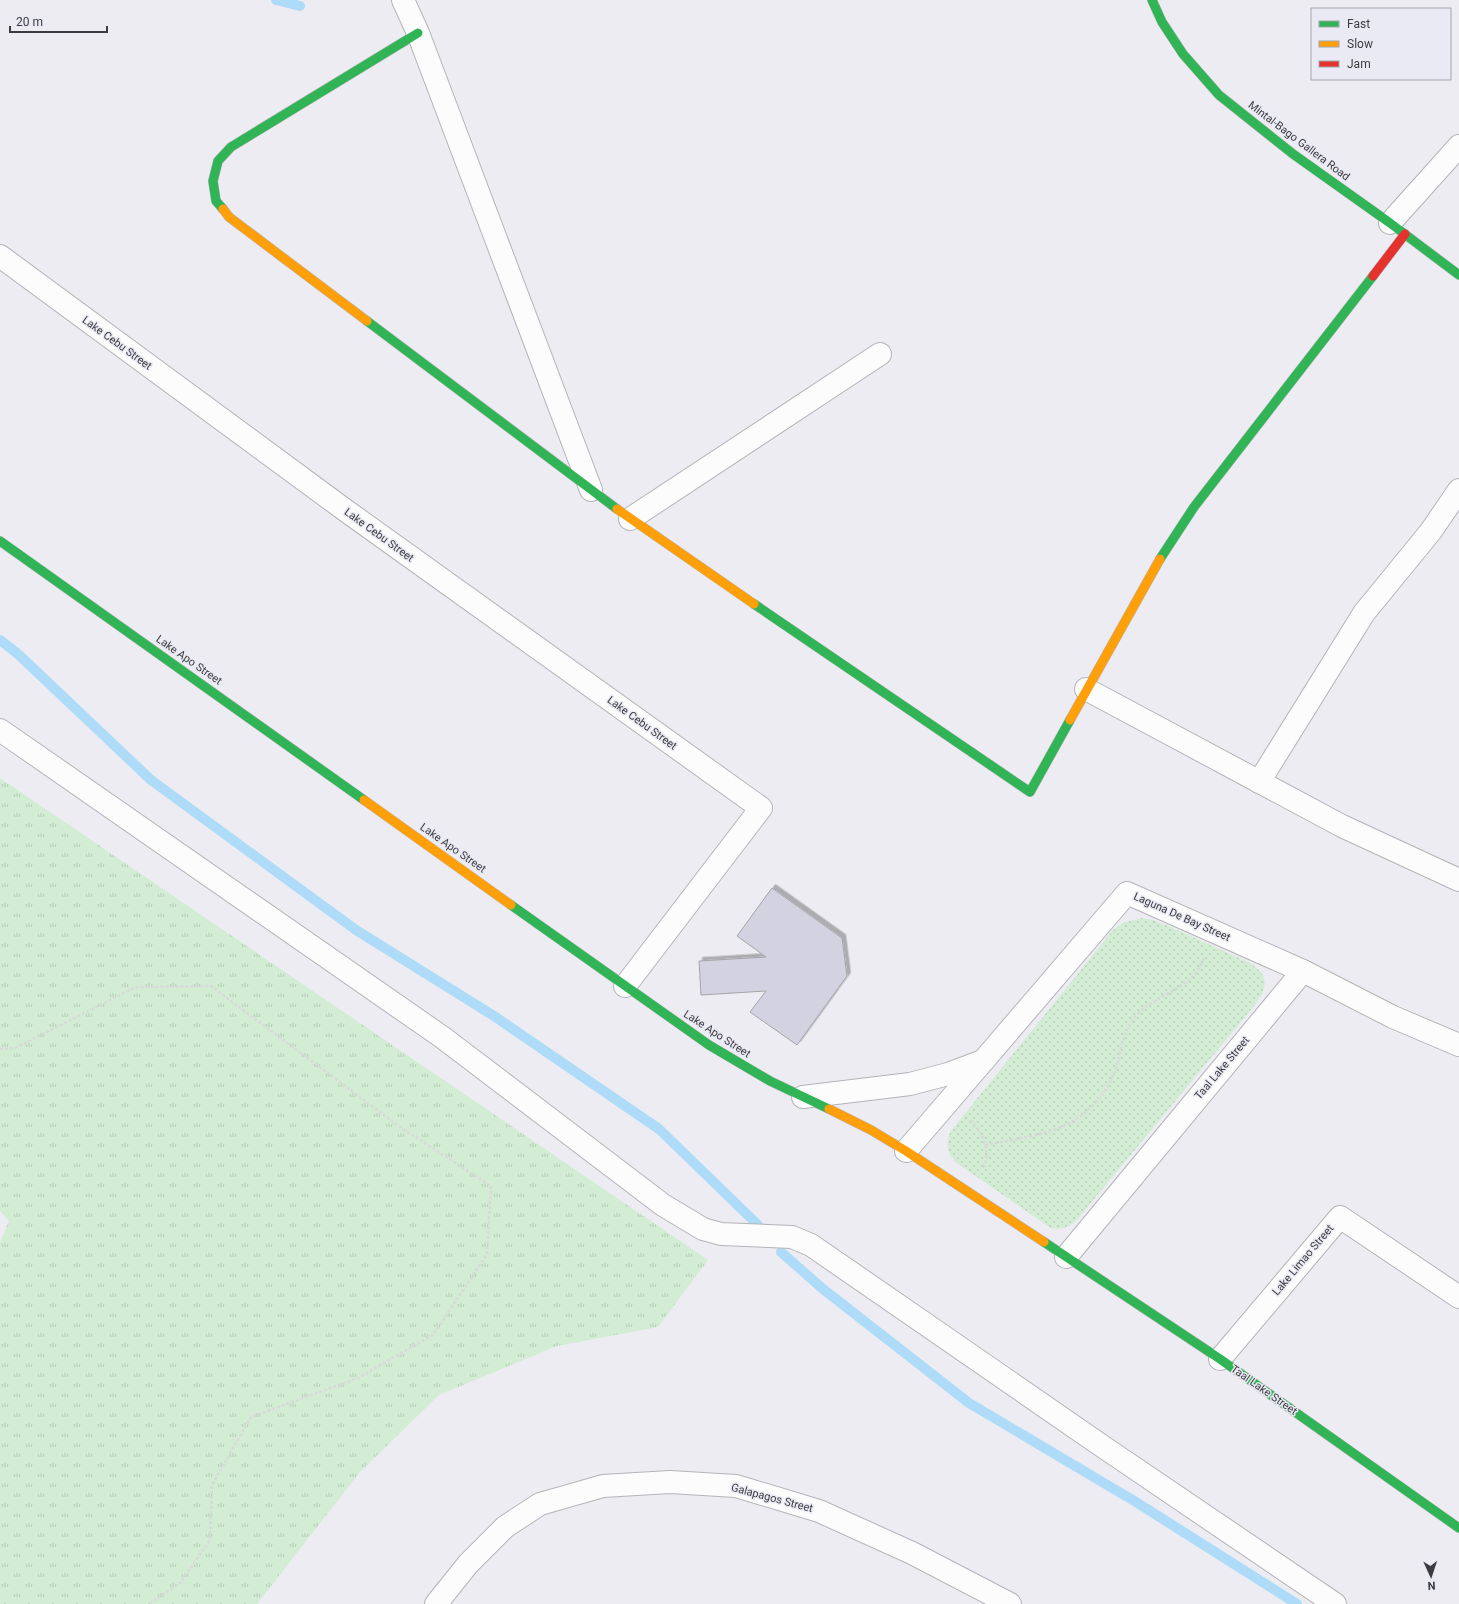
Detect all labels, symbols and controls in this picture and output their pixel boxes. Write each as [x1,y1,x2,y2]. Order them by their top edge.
scale bar [10,8,107,34]
legend [1311,8,1451,80]
text: 20 m [16,15,43,29]
text: Fast [1347,17,1370,31]
text: Slow [1347,37,1373,51]
text: Jam [1347,57,1371,71]
street label: Mintal-Bago Gallera Road [1246,99,1352,183]
street label: Lake Cebu Street [80,313,155,373]
street label: Lake Cebu Street [342,505,417,565]
street label: Lake Apo Street [154,633,225,688]
street label: Lake Cebu Street [605,693,680,753]
street label: Lake Apo Street [418,821,489,876]
street label: Laguna De Bay Street [1132,890,1233,944]
street label: Lake Apo Street [681,1007,753,1061]
street label: Taal Lake Street [1192,1034,1252,1102]
street label: Lake Limao Street [1270,1222,1337,1298]
street label: Taal Lake Street [1228,1362,1300,1418]
street label: Galapagos Street [730,1481,815,1515]
north arrow [1411,1556,1451,1596]
text: N [1427,1579,1436,1592]

